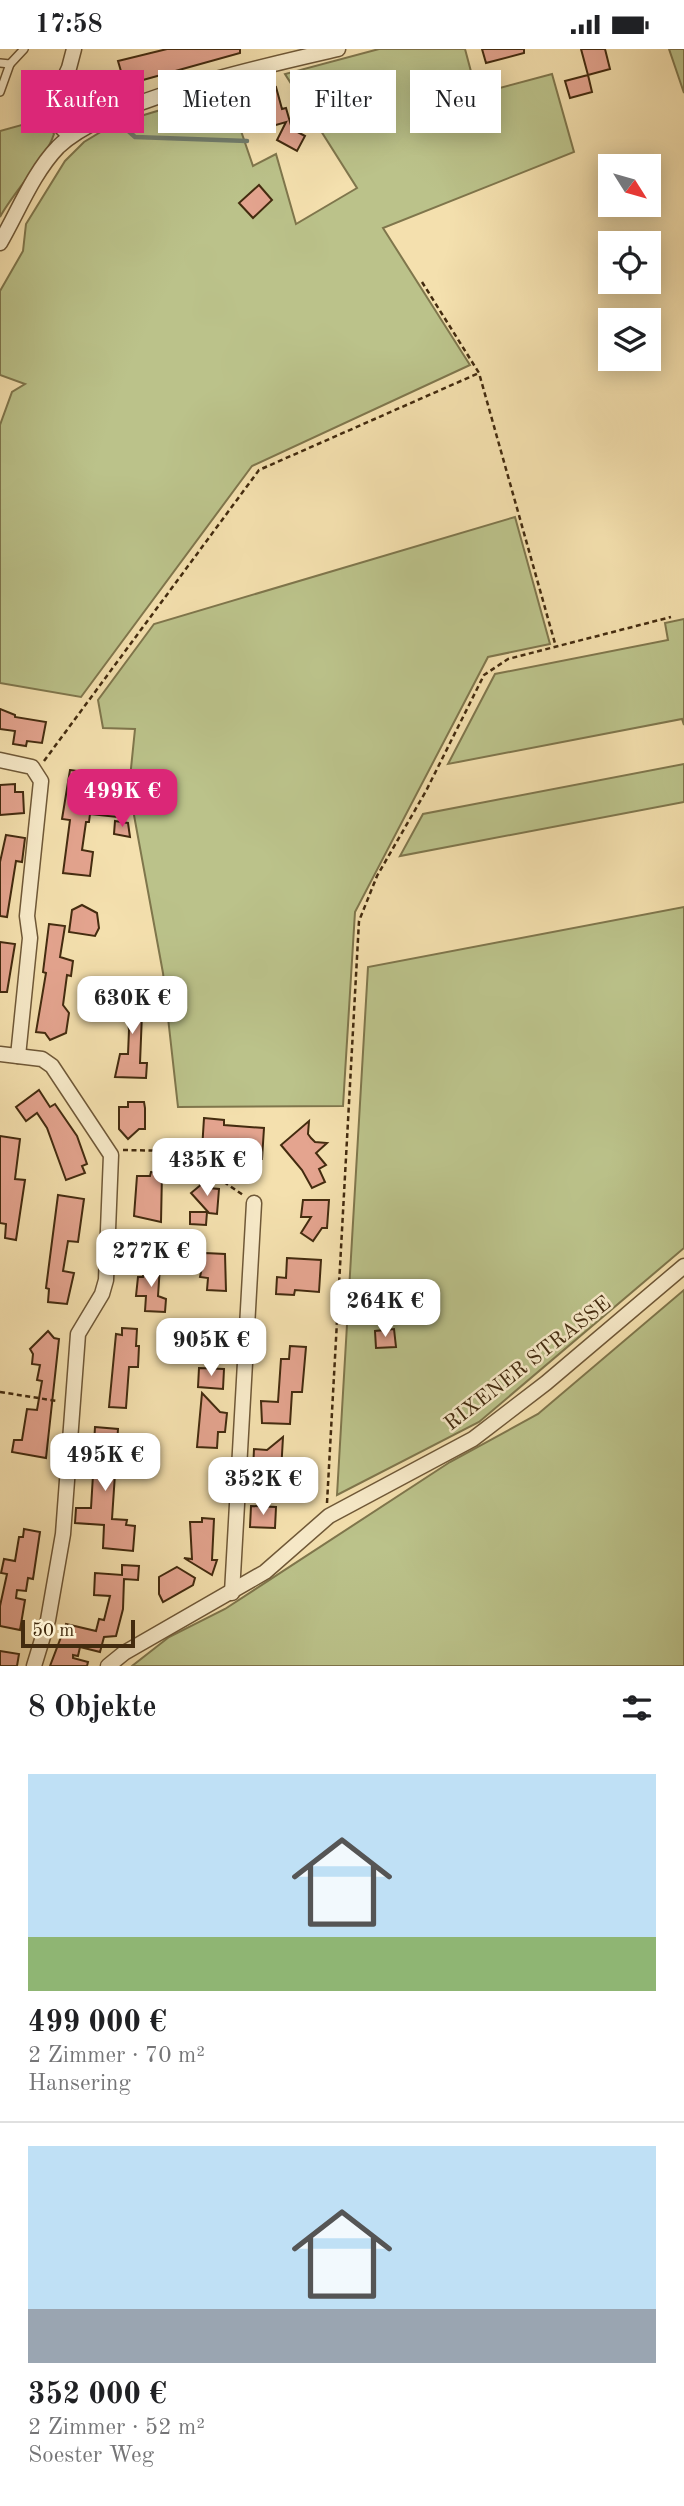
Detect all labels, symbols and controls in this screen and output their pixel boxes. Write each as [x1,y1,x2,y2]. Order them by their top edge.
text: 17:58 [35,12,103,38]
chip: Kaufen [21,70,144,133]
chip: Mieten [158,70,276,133]
chip: Filter [290,70,396,133]
chip: Neu [410,70,501,133]
north arrow [598,154,662,217]
map controls [598,154,661,371]
button: locate [598,231,661,294]
button: layers [598,308,661,371]
pin: 499K € [65,769,179,829]
text: 499K € [83,780,161,803]
pin: 630K € [75,977,189,1036]
text: 630K € [93,987,171,1010]
pin: 435K € [150,1139,264,1198]
text: 435K € [168,1149,246,1172]
pin: 277K € [94,1229,208,1289]
text: 277K € [112,1240,190,1263]
pin: 264K € [328,1279,442,1339]
text: 264K € [346,1290,424,1313]
street label: RIXENER STRASSE [441,1293,615,1435]
pin: 905K € [154,1319,268,1378]
text: 905K € [172,1329,250,1352]
pin: 495K € [48,1433,162,1493]
text: 495K € [66,1444,144,1467]
pin: 352K € [206,1457,320,1517]
text: 352K € [224,1468,302,1491]
scale bar [21,1617,135,1649]
text: 50 m [32,1622,74,1641]
icon: filters [618,1689,656,1727]
text: 8 Objekte [28,1693,157,1723]
icon: home [279,1819,405,1945]
text: 499 000 € [28,2008,167,2038]
text: 2 Zimmer · 70 m² [28,2044,205,2067]
text: Hansering [28,2072,131,2095]
icon: home [279,2191,405,2317]
text: 352 000 € [28,2380,167,2410]
text: 2 Zimmer · 52 m² [28,2416,205,2439]
text: Soester Weg [28,2444,154,2467]

